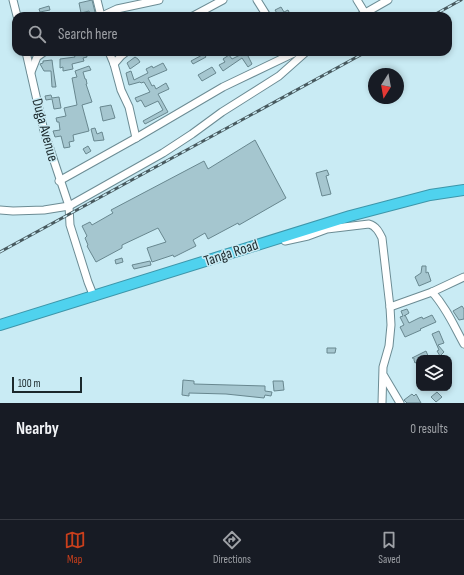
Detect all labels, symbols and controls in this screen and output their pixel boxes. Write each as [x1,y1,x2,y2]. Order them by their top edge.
search box [12,12,452,56]
icon: search [26,23,48,45]
text: Search here [58,25,118,44]
north arrow [368,68,404,104]
street label: Duga Avenue [28,96,62,164]
street label: Tanga Road [201,235,261,271]
map controls [416,355,452,391]
button: layers [416,355,452,391]
scale bar [12,375,82,394]
text: 100 m [18,377,40,390]
text: Nearby [16,419,59,439]
text: 0 results [410,421,448,437]
tab: Map [64,529,86,566]
tab: Directions [213,529,251,566]
tab: Saved [378,529,400,566]

